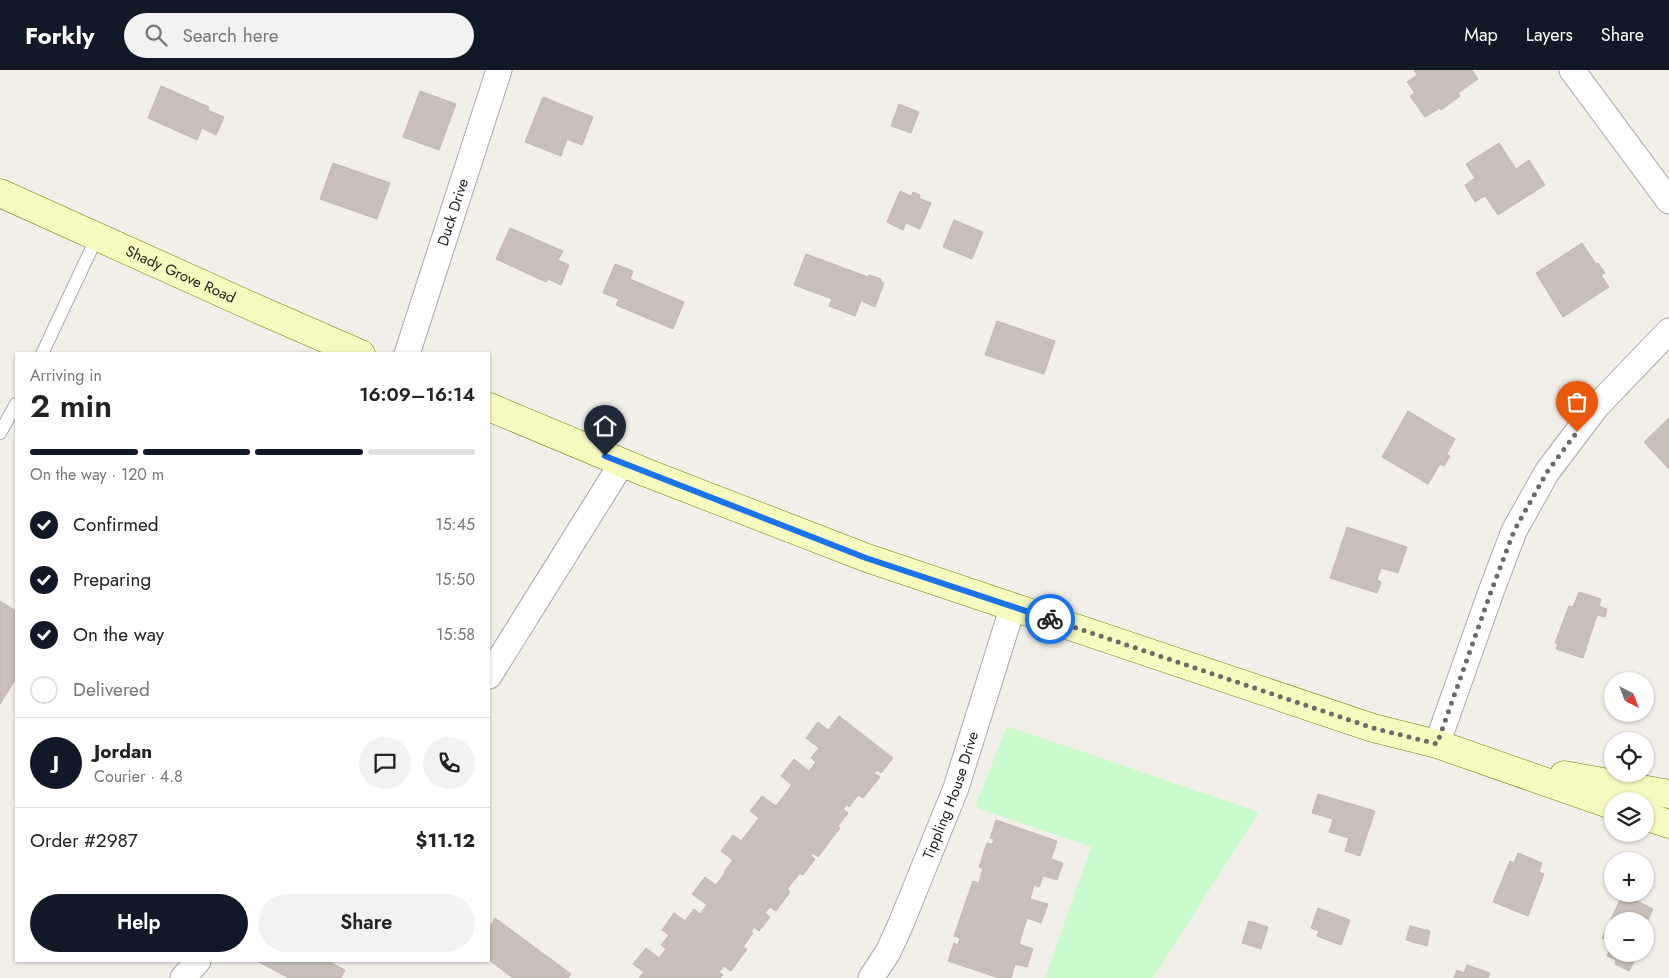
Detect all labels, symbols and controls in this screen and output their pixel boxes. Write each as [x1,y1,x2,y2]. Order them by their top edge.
search box [124,13,474,58]
text: Forkly [25,18,94,53]
icon: search [142,21,170,49]
text: Search here [182,22,279,49]
text: Map [1464,22,1498,48]
text: Layers [1526,22,1573,48]
text: Share [1601,22,1644,48]
street label: Duck Drive [432,175,474,249]
street label: Shady Grove Road [122,240,239,309]
text: Arriving in [30,364,102,387]
text: 16:09–16:14 [359,381,475,408]
pin [1556,381,1598,432]
text: 2 min [30,383,112,429]
icon: bag [1563,388,1591,416]
pin [584,405,626,456]
icon: home [591,412,619,440]
text: On the way · 120 m [30,463,164,486]
icon: check [30,511,58,539]
text: Confirmed [73,511,159,538]
text: 15:45 [436,513,475,536]
icon: check [30,566,58,594]
text: Preparing [73,566,151,593]
text: 15:50 [435,568,475,591]
courier [1025,594,1075,644]
icon: bike [1036,605,1064,633]
icon: check [30,621,58,649]
text: On the way [73,621,164,648]
text: 15:58 [436,623,475,646]
north arrow [1604,672,1654,722]
map controls [1604,672,1654,962]
text: Delivered [73,676,150,703]
street label: Tippling House Drive [917,728,984,863]
button: locate [1604,732,1654,782]
button: chat [359,737,411,789]
button: phone [423,737,475,789]
text: Jordan [94,738,152,765]
text: J [53,749,59,776]
text: Courier · 4.8 [94,765,183,788]
button: layers [1604,792,1654,842]
text: Order #2987 [30,827,138,854]
text: $11.12 [416,827,475,854]
button: + [1604,852,1654,902]
button: Help [30,894,248,952]
button: Share [258,894,475,952]
button: − [1604,912,1654,962]

